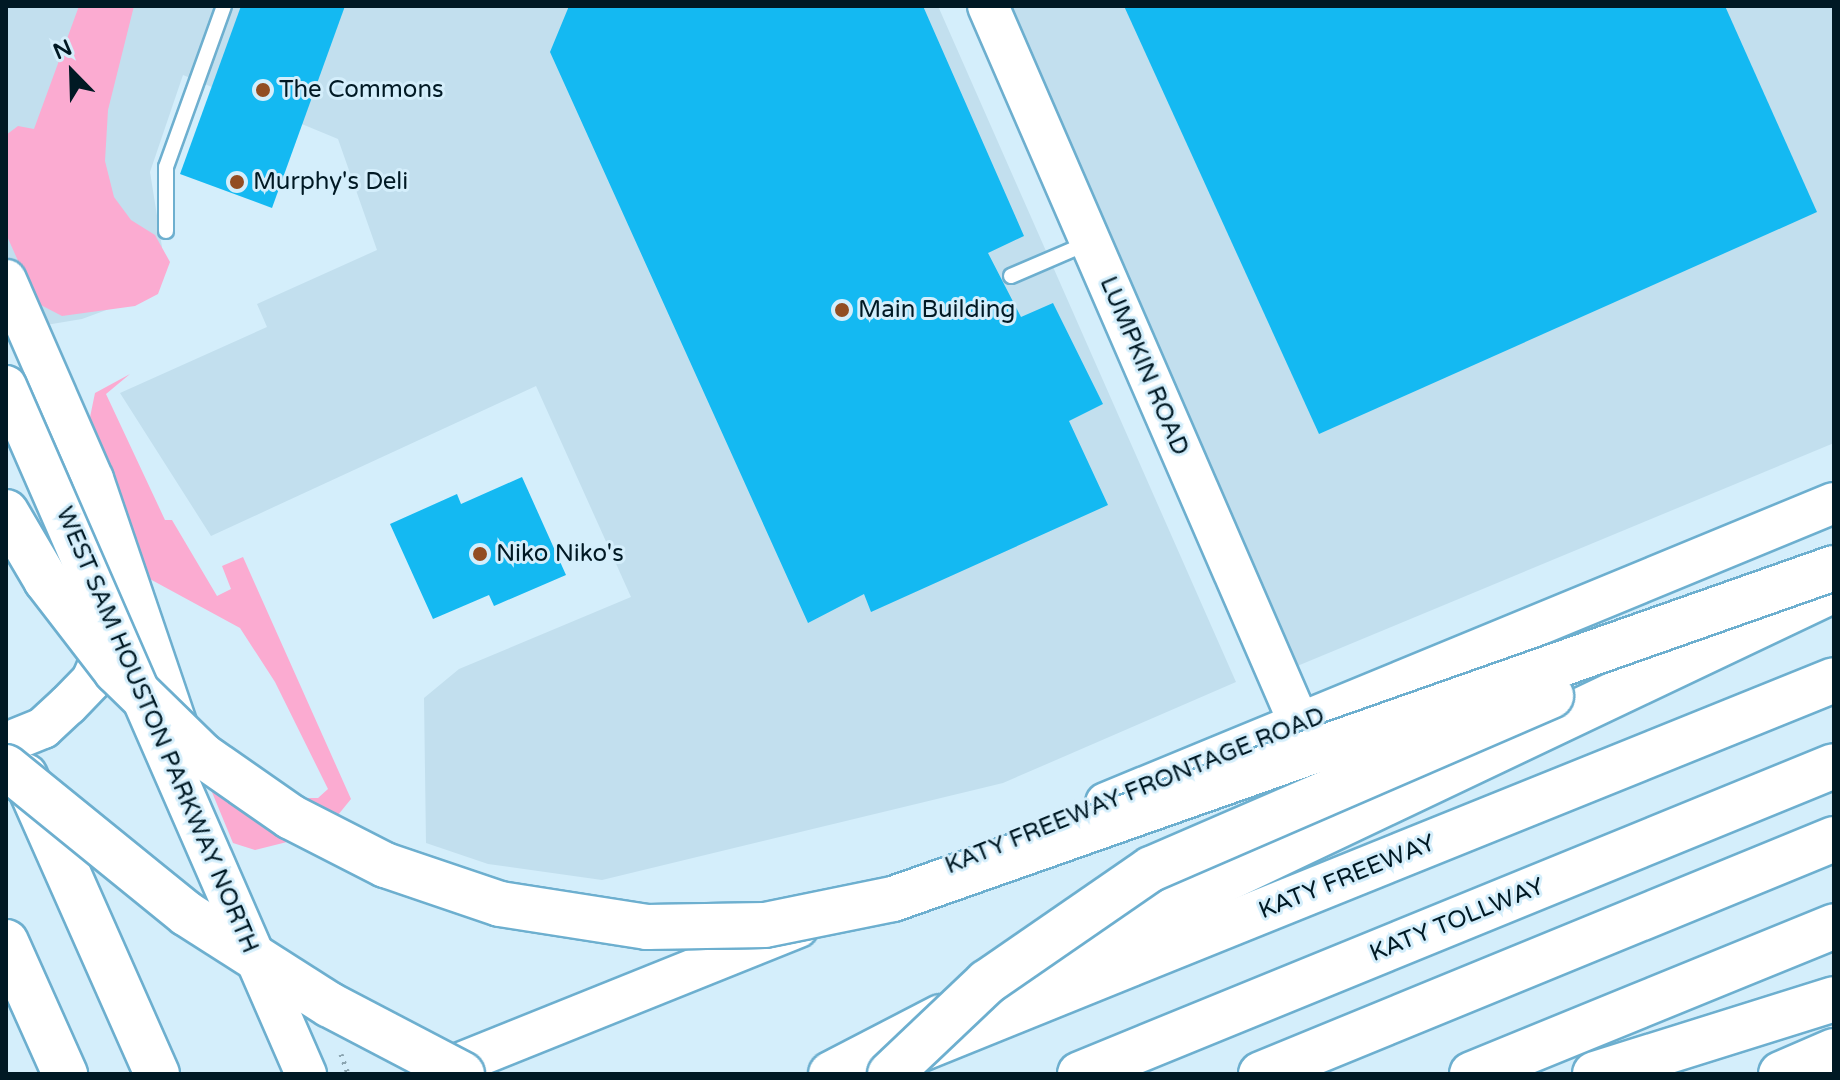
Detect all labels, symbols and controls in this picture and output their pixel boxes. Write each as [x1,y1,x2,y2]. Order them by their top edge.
north arrow [32,32,112,112]
text: N [49,34,76,65]
place label: The Commons [279,76,444,104]
marker: The Commons [254,81,272,99]
place label: Murphy's Deli [253,168,408,196]
marker: Murphy's Deli [228,173,246,191]
street label: LUMPKIN ROAD [1093,272,1195,460]
place label: Main Building [858,296,1015,324]
marker: Main Building [833,301,851,319]
street label: WEST SAM HOUSTON PARKWAY NORTH [50,502,264,958]
place label: Niko Niko's [496,540,624,568]
marker: Niko Niko's [471,545,489,563]
street label: KATY FREEWAY FRONTAGE ROAD [941,701,1329,881]
street label: KATY FREEWAY [1255,829,1439,925]
street label: KATY TOLLWAY [1366,872,1548,968]

